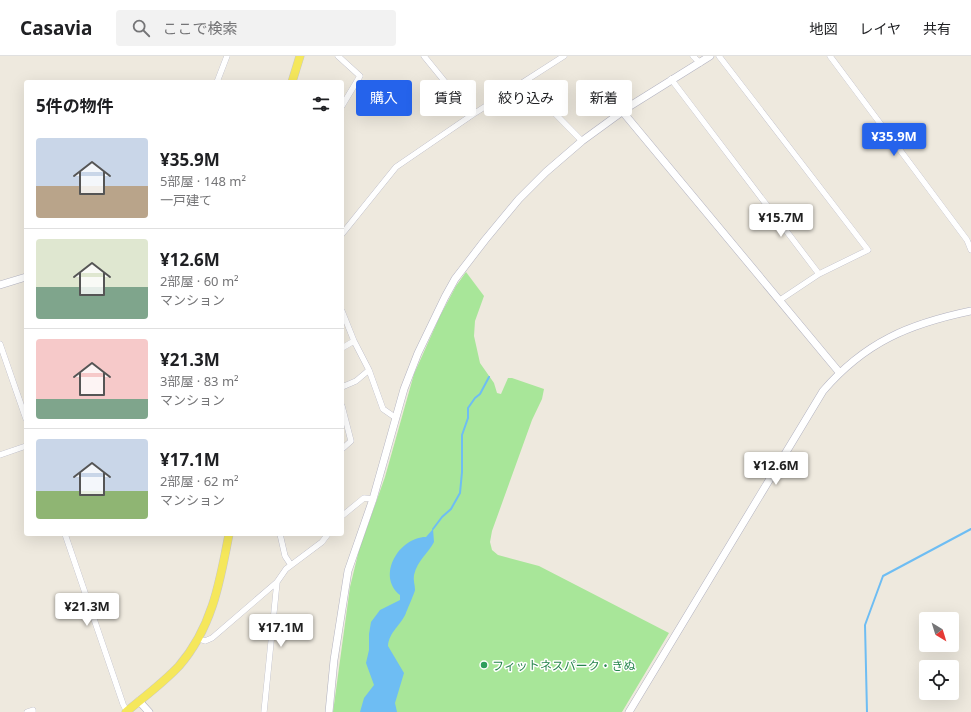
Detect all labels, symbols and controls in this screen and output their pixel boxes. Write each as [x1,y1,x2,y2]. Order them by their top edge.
search box [116,10,396,46]
text: Casavia [20,15,92,41]
icon: search [130,17,152,39]
text: ここで検索 [162,18,237,38]
text: 地図 [809,19,837,38]
text: レイヤ [859,19,901,38]
text: 共有 [923,19,951,38]
chip: 購入 [356,80,412,116]
chip: 賃貸 [420,80,476,116]
chip: 絞り込み [484,80,568,116]
chip: 新着 [576,80,632,116]
icon: filters [310,93,332,115]
text: 5件の物件 [36,94,114,117]
pin: ¥35.9M [861,123,927,157]
text: ¥35.9M [871,127,917,145]
text: ¥35.9M [160,148,220,171]
icon: home [68,154,116,202]
text: 5部屋 · 148 m² [160,172,246,190]
text: 一戸建て [160,191,212,209]
pin: ¥15.7M [748,204,814,238]
text: ¥15.7M [758,208,804,226]
text: ¥12.6M [160,248,220,271]
icon: home [68,255,116,303]
text: 2部屋 · 60 m² [160,272,239,290]
text: マンション [160,291,225,309]
text: ¥21.3M [160,348,220,371]
icon: home [68,355,116,403]
text: 3部屋 · 83 m² [160,372,239,390]
text: マンション [160,391,225,409]
text: ¥17.1M [160,448,220,471]
pin: ¥12.6M [743,452,809,486]
icon: home [68,455,116,503]
text: ¥12.6M [753,456,799,474]
text: 2部屋 · 62 m² [160,472,239,490]
text: マンション [160,491,225,509]
pin: ¥21.3M [54,593,120,627]
text: ¥21.3M [64,597,110,615]
north arrow [919,612,959,652]
map controls [919,612,959,700]
pin: ¥17.1M [248,614,314,648]
text: ¥17.1M [258,618,304,636]
place label: フィットネスパーク・きぬ [492,657,636,674]
marker: フィットネスパーク・きぬ [479,660,489,670]
button: locate [919,660,959,700]

